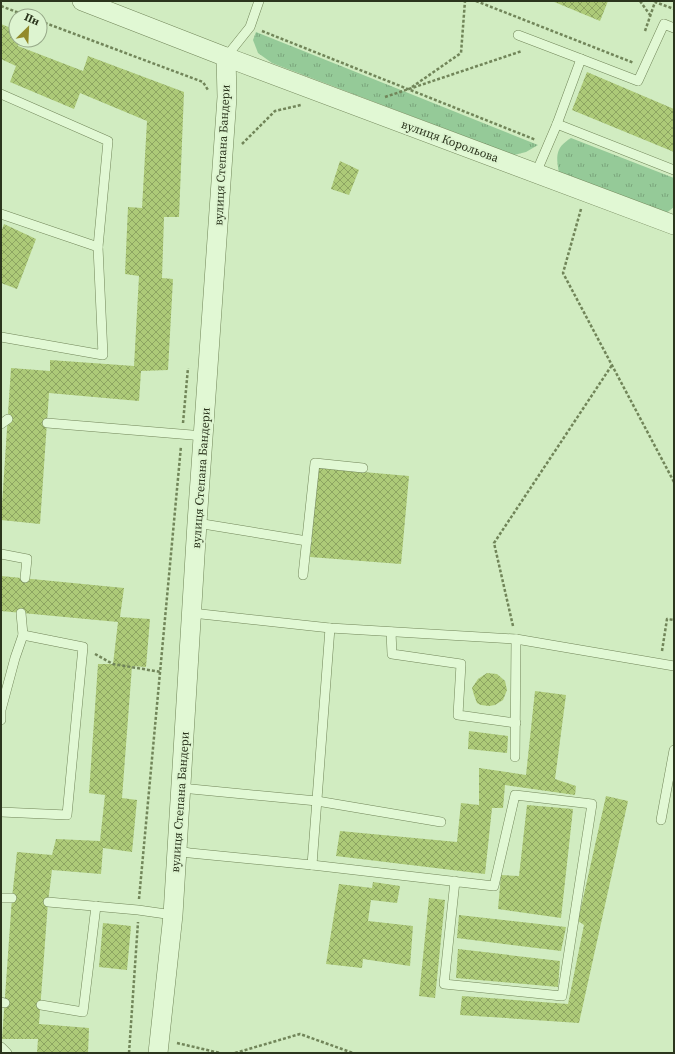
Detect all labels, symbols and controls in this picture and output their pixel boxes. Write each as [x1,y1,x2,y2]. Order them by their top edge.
north arrow [8,8,48,48]
text: Пн [22,9,42,29]
street label: вулиця Степана Бандери [210,84,234,226]
street label: вулиця Корольова [399,116,502,166]
street label: вулиця Степана Бандери [188,407,214,549]
street label: вулиця Степана Бандери [167,731,193,873]

